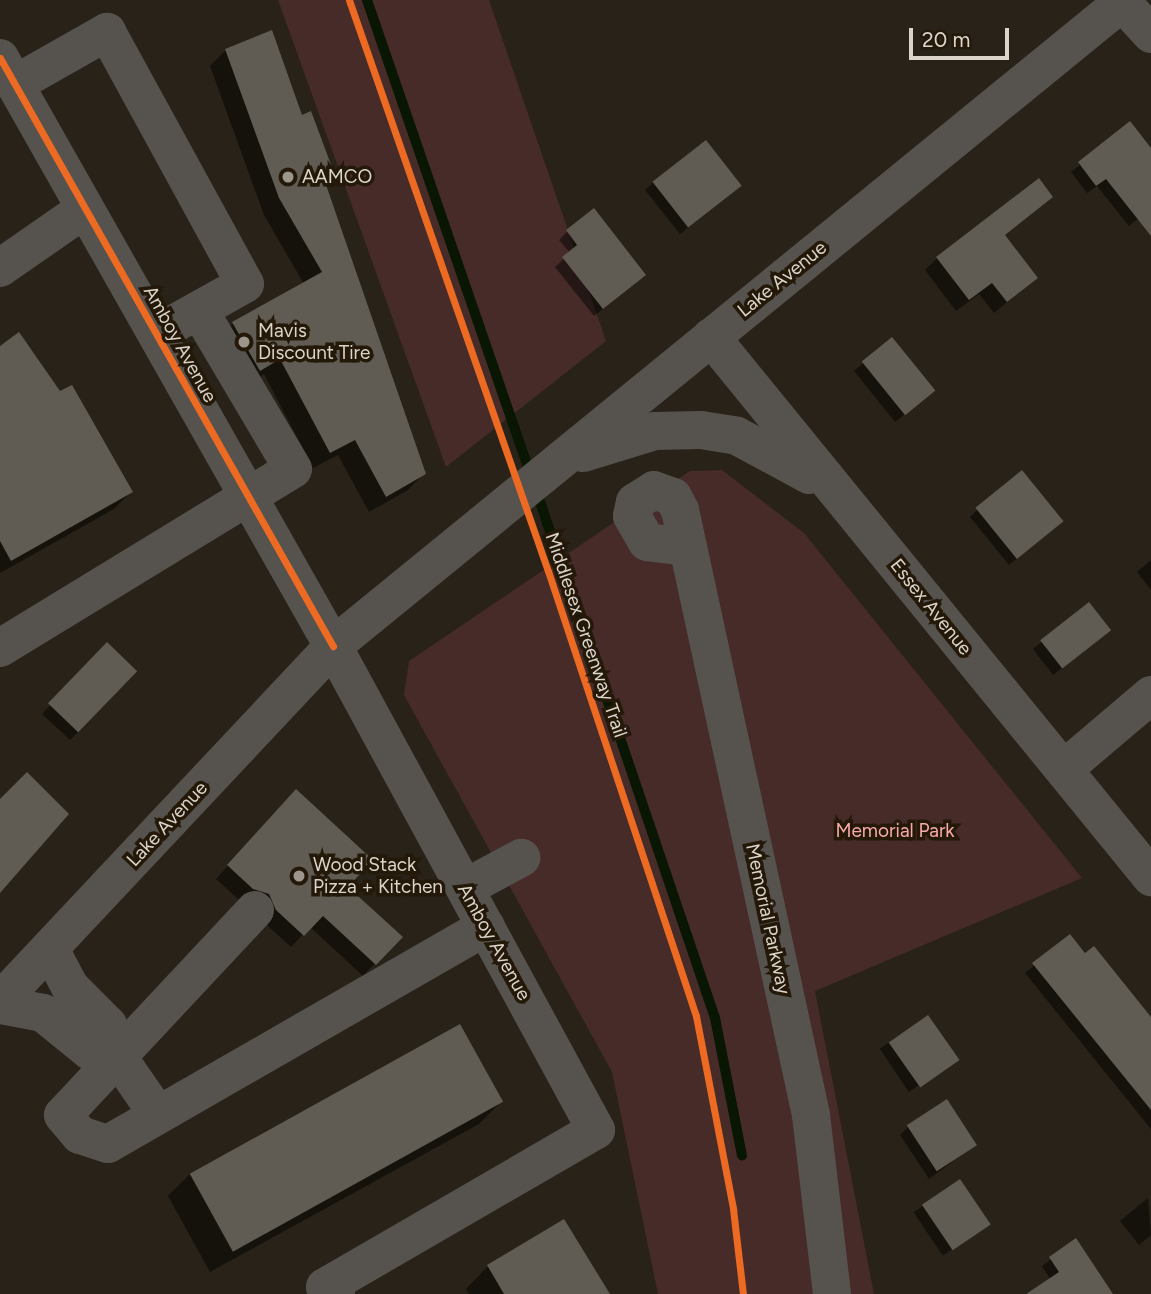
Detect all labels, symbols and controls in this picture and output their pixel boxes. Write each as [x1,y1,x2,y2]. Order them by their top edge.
scale bar [913,14,1013,58]
text: 20 m [922,27,970,52]
place label: AAMCO [302,166,372,188]
marker: AAMCO [280,169,296,185]
street label: Lake Avenue [733,236,831,322]
street label: Amboy Avenue [139,282,221,406]
place label: Mavis Discount Tire [258,320,370,364]
marker: Mavis Discount Tire [236,334,252,350]
street label: Middlesex Greenway Trail [540,529,632,741]
street label: Essex Avenue [885,554,977,660]
street label: Lake Avenue [122,777,212,871]
park label: Memorial Park [835,820,955,842]
street label: Memorial Parkway [741,842,795,996]
place label: Wood Stack Pizza + Kitchen [313,854,443,898]
marker: Wood Stack Pizza + Kitchen [291,868,307,884]
street label: Amboy Avenue [453,880,535,1004]

